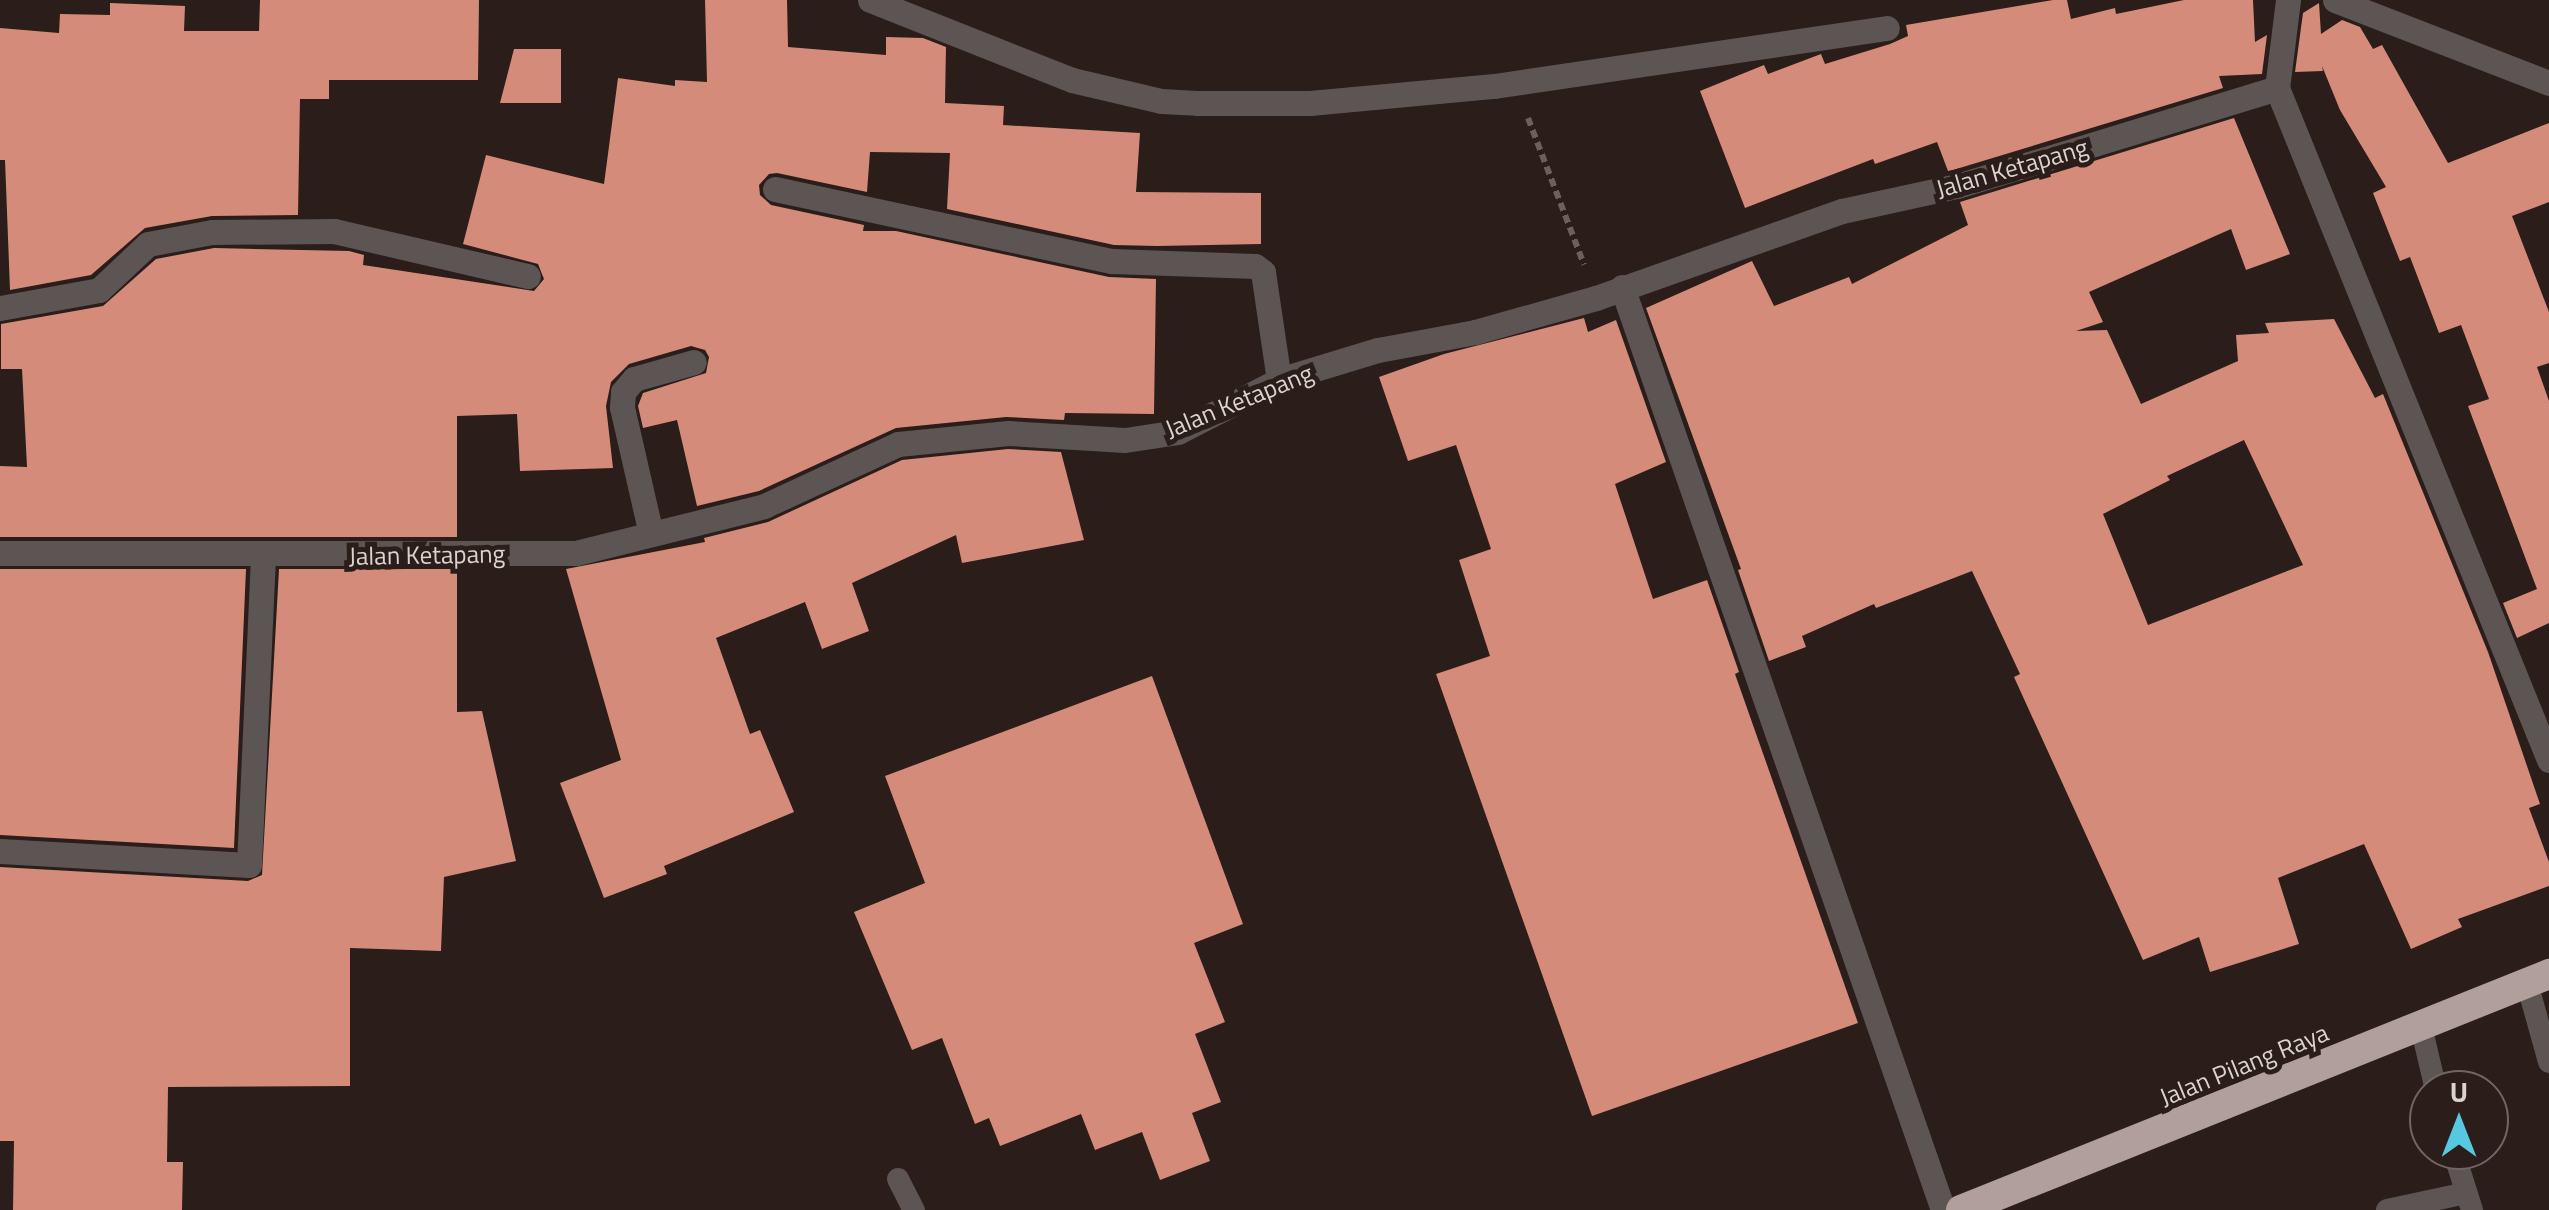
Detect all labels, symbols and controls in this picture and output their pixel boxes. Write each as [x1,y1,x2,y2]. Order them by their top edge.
street label: Jalan Ketapang [1933,132,2091,204]
street label: Jalan Ketapang [1161,358,1317,444]
street label: Jalan Ketapang [348,539,506,571]
street label: Jalan Pilang Raya [2155,1017,2333,1113]
north arrow [2409,1070,2509,1170]
text: U [2450,1070,2468,1113]

